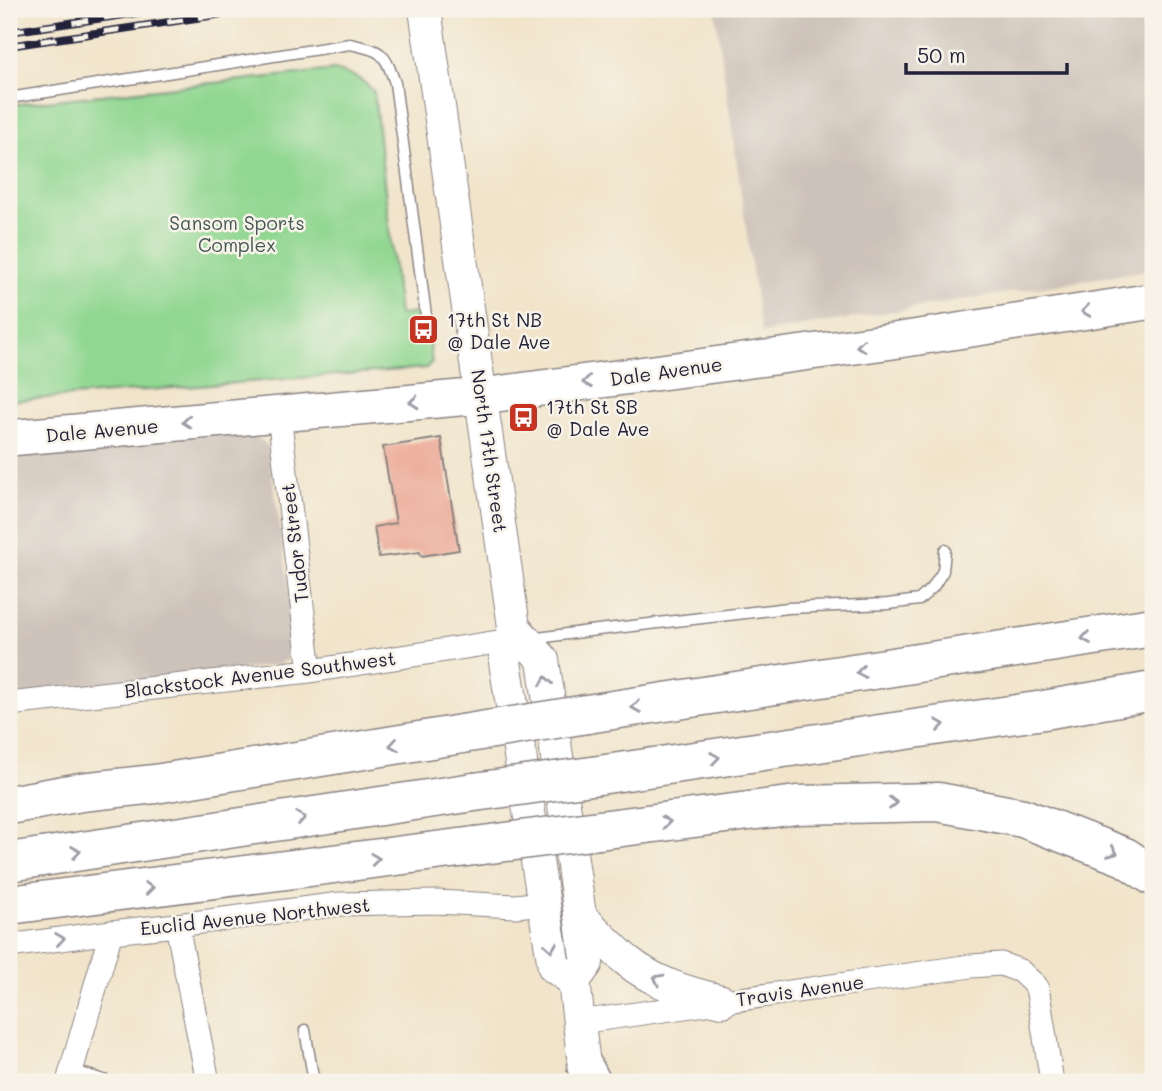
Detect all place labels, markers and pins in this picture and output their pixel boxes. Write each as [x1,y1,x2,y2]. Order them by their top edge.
place label: 17th St NB @ Dale Ave [447,307,550,354]
bus stop icon: 17th St NB @ Dale Ave [407,313,441,347]
place label: 17th St SB @ Dale Ave [546,394,649,441]
bus stop icon: 17th St SB @ Dale Ave [506,400,540,434]

